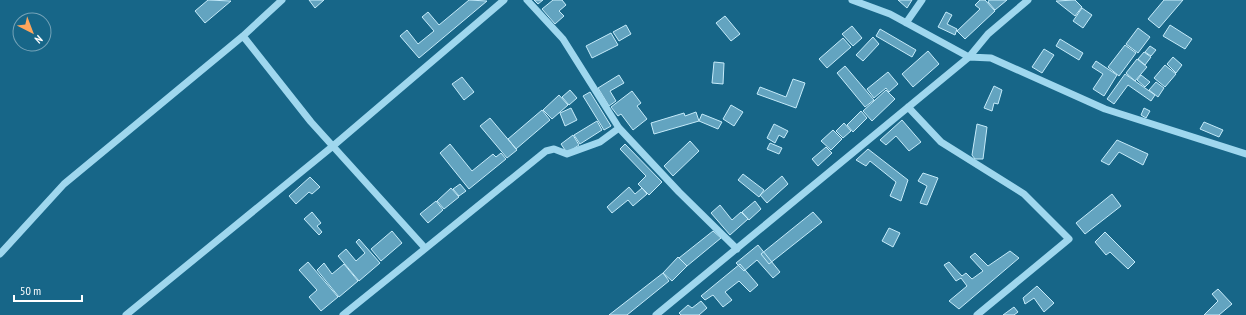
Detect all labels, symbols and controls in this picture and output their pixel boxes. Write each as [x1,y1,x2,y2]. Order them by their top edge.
north arrow [12,12,52,52]
text: N [32,32,46,47]
scale bar [14,277,82,303]
text: 50 m [20,283,41,298]

